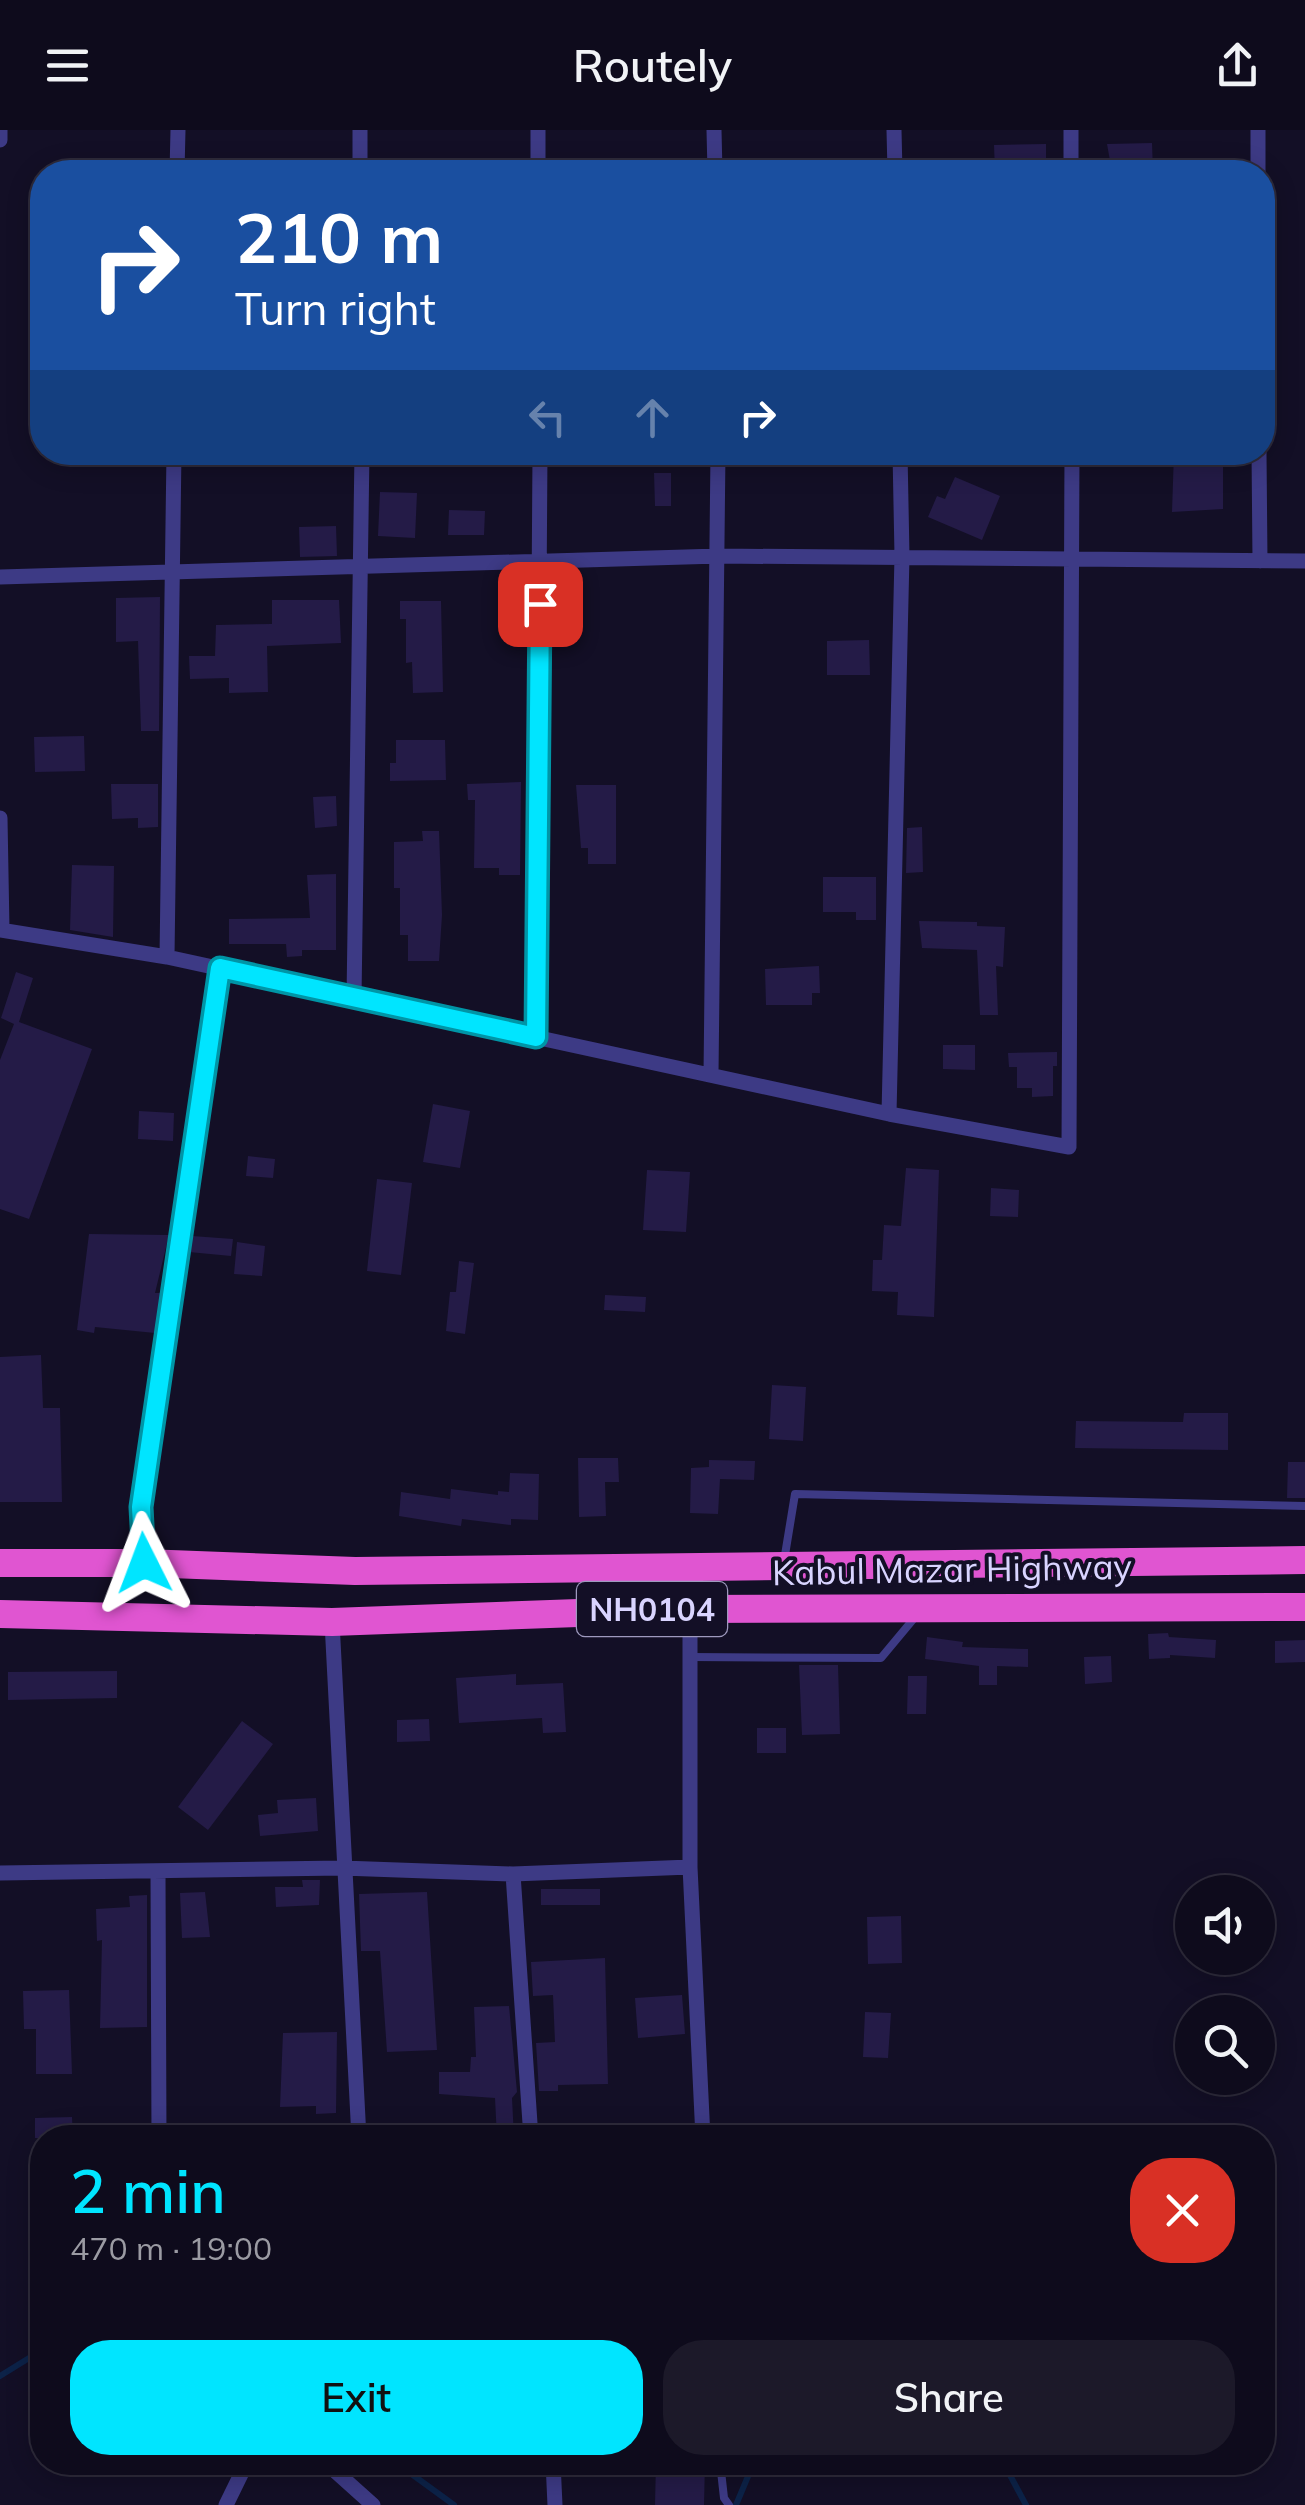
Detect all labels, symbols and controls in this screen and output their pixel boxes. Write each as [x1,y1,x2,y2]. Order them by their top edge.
text: Routely [573,37,732,93]
icon: menu [40,38,95,93]
icon: share [1210,38,1265,93]
text: 210 m [235,193,443,281]
icon: right [70,200,200,330]
text: Turn right [235,280,436,336]
icon: left [520,390,575,445]
icon: ahead [625,390,680,445]
icon: right [730,390,785,445]
pin [498,562,583,647]
icon: arrive [513,577,568,632]
position arrow [92,1511,196,1615]
street label: Kabul Mazar Highway [772,1544,1133,1594]
road number: NH0104 [577,1582,727,1636]
map controls [1175,1875,1275,2095]
button: sound [1175,1875,1275,1975]
button: search [1175,1995,1275,2095]
text: 2 min [70,2153,226,2228]
button: close [1130,2158,1235,2263]
text: 470 m · 19:00 [70,2228,272,2268]
button: Exit [70,2340,643,2455]
button: Share [663,2340,1235,2455]

